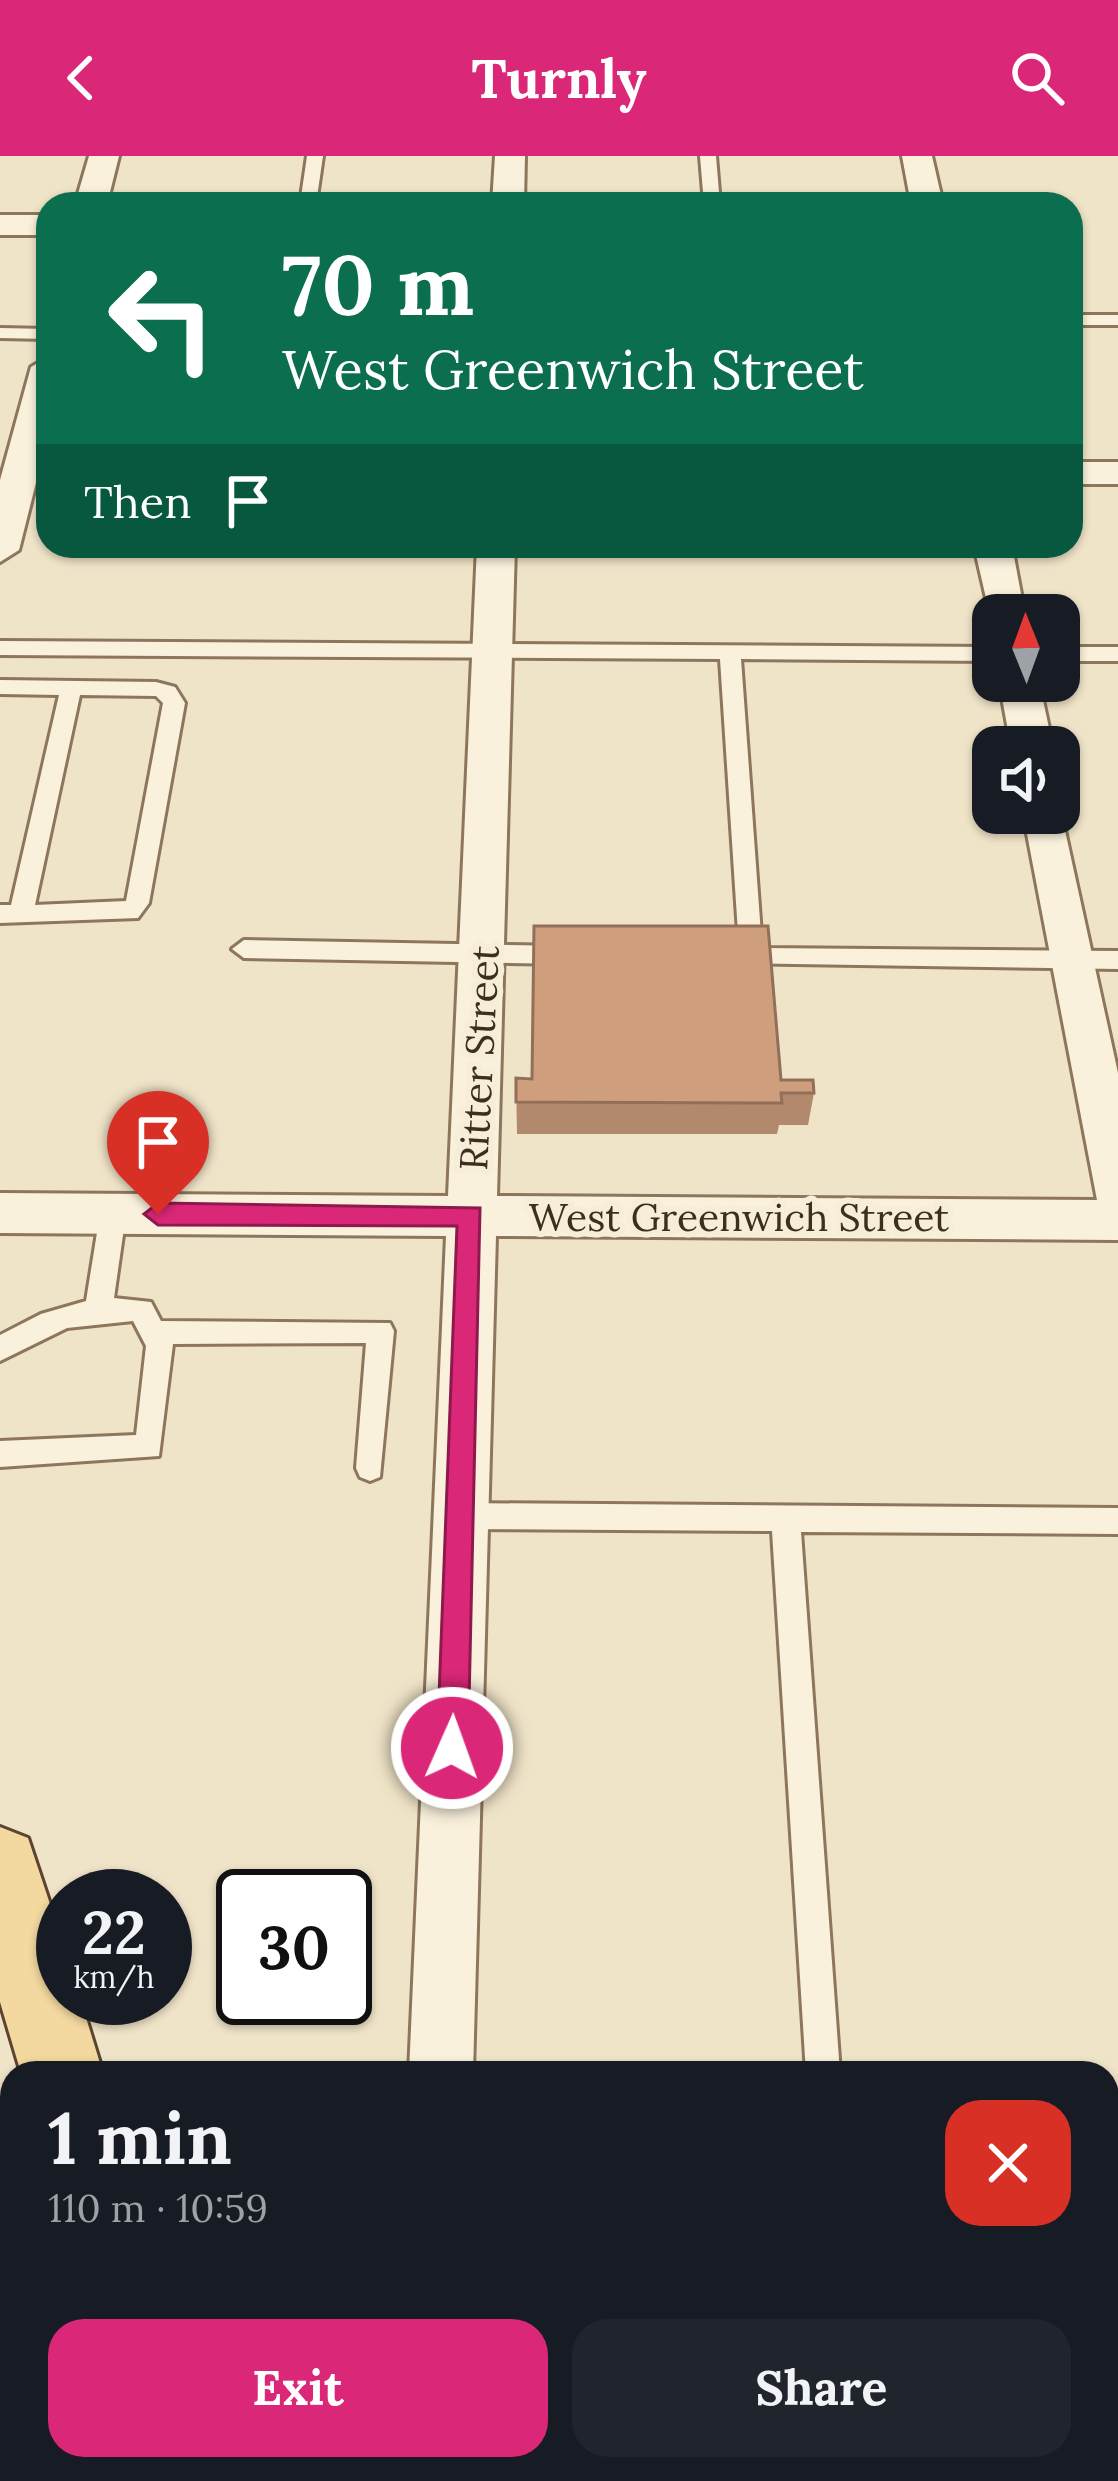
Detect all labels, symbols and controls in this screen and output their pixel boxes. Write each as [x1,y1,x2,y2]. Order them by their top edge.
text: Turnly [471,44,647,113]
icon: back [48,45,114,111]
icon: search [1004,45,1070,111]
text: 70 m [282,230,474,338]
icon: left [84,240,240,396]
text: West Greenwich Street [282,335,864,404]
icon: arrive [215,468,281,534]
text: Then [84,473,191,530]
north arrow [972,594,1080,702]
map controls [972,594,1080,834]
button: sound [972,726,1080,834]
street label: Ritter Street [448,944,510,1172]
pin [107,1091,209,1214]
icon: arrive [125,1109,191,1175]
street label: West Greenwich Street [529,1192,949,1242]
position arrow [389,1685,515,1811]
speed limit sign: 30 [216,1869,372,2025]
text: 22 [82,1894,146,1970]
text: km/h [73,1958,155,1996]
text: 1 min [48,2092,232,2184]
button: close [945,2100,1071,2226]
text: 110 m · 10:59 [48,2183,268,2233]
button: Exit [48,2319,548,2457]
button: Share [572,2319,1071,2457]

